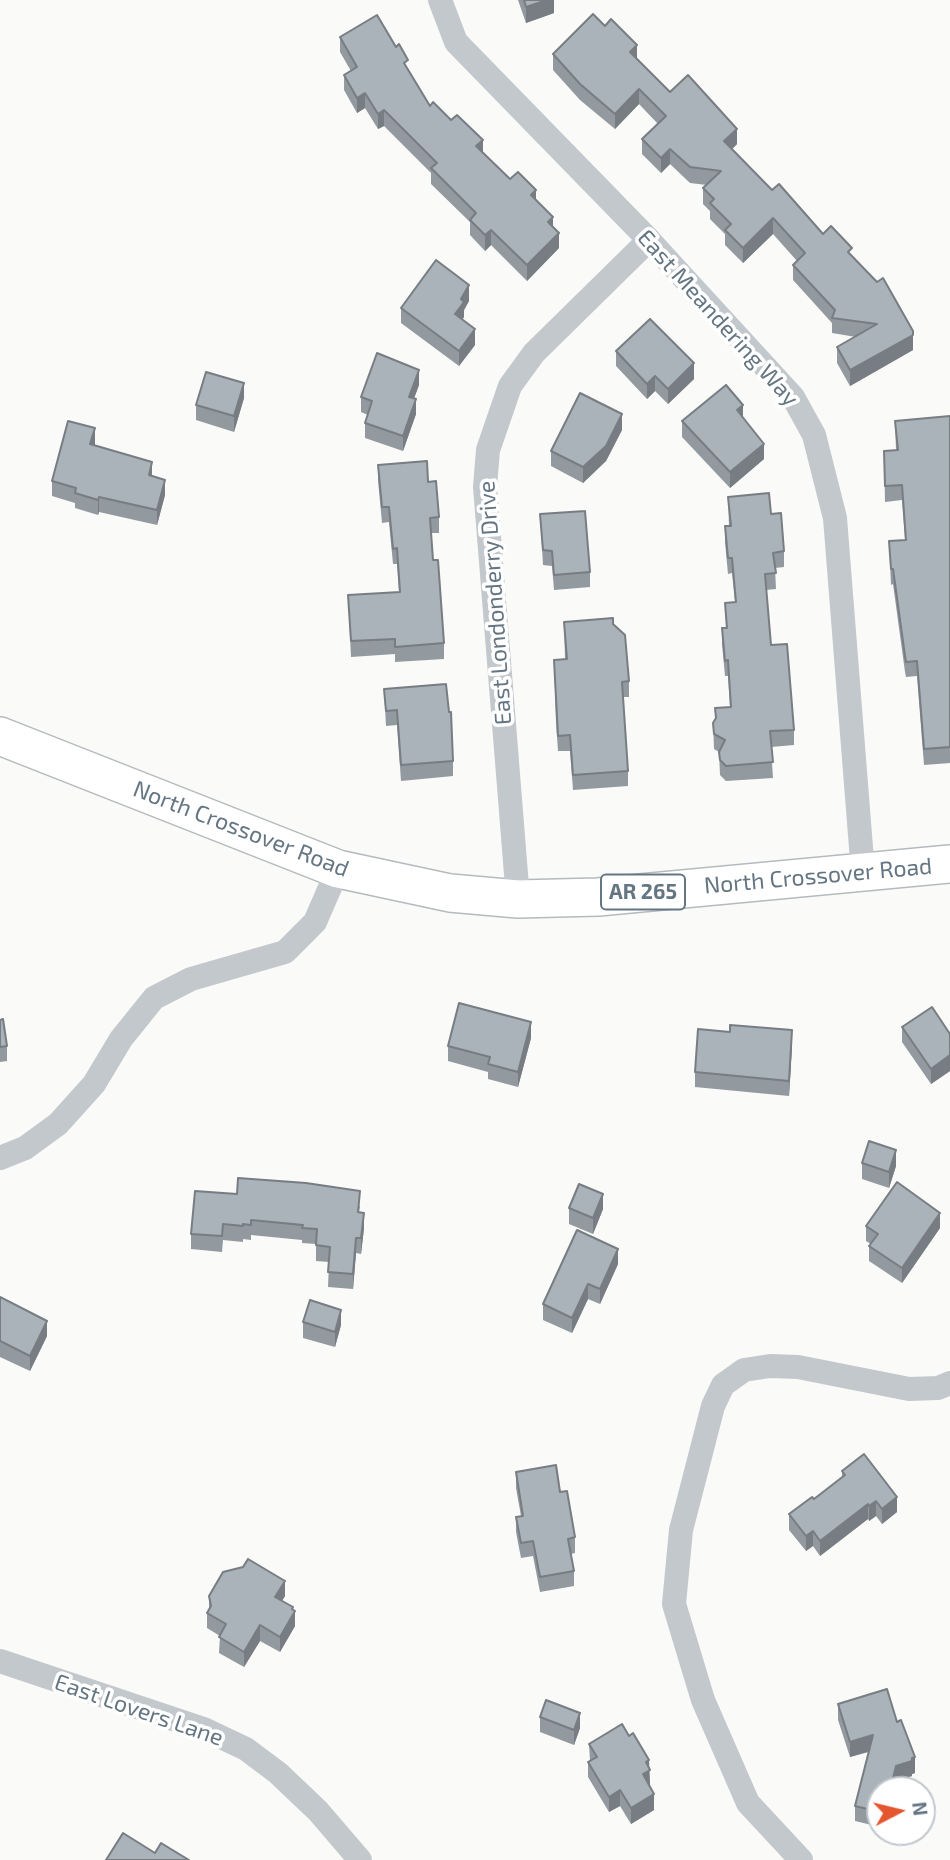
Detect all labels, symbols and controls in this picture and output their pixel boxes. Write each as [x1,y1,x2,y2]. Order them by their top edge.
street label: East Meandering Way [632,224,804,412]
street label: East Londonderry Drive [473,480,517,726]
street label: North Crossover Road [129,775,353,883]
street label: North Crossover Road [703,852,933,900]
road number: AR 265 [601,874,685,910]
street label: East Lovers Lane [51,1668,227,1752]
north arrow [866,1776,936,1846]
text: N [908,1800,933,1817]

